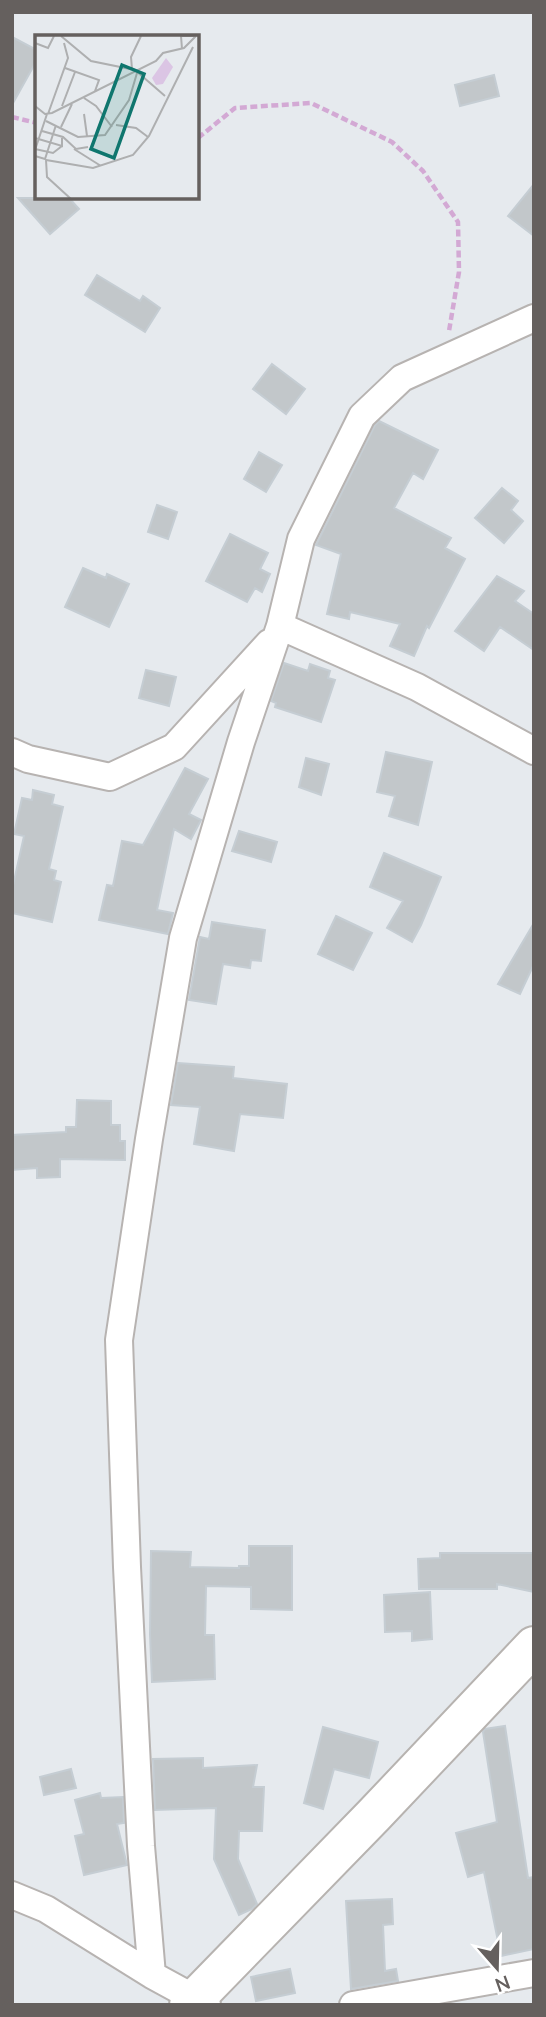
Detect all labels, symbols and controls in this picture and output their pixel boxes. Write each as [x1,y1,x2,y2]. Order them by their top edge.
inset map [35,35,200,200]
north arrow [462,1933,532,2003]
text: N [491,1968,514,1998]

